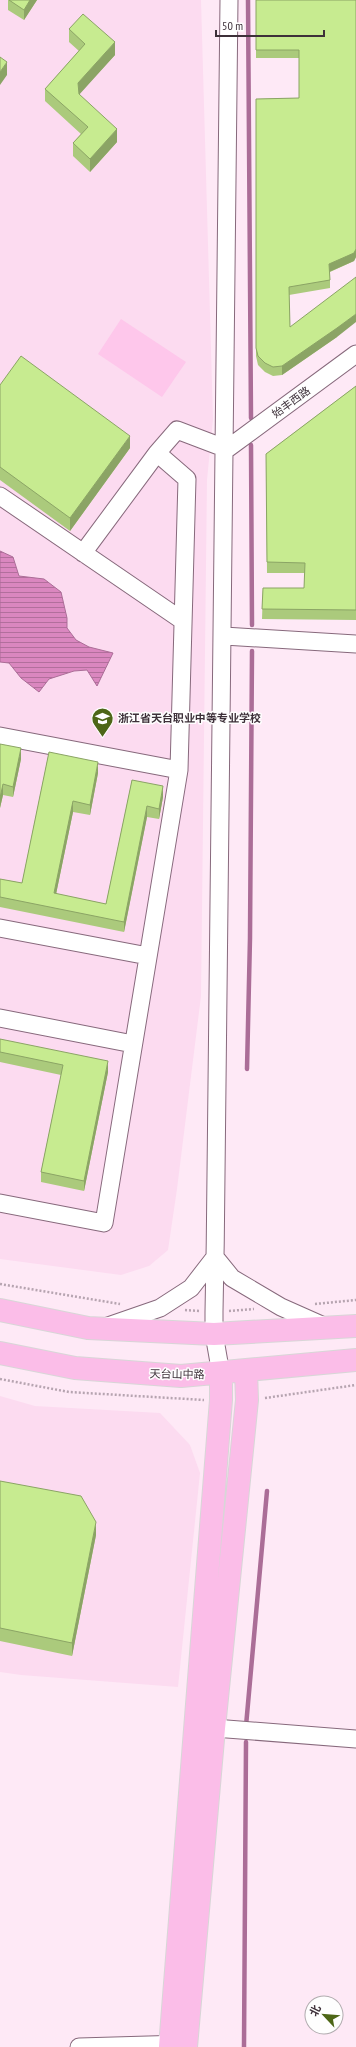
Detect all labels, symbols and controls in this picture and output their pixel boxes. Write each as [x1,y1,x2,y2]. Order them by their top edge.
scale bar [216,12,324,38]
text: 50 m [222,18,243,33]
street label: 始丰西路 [269,383,313,421]
school or university icon: 浙江省天台职业中等专业学校 [89,705,115,738]
place label: 浙江省天台职业中等专业学校 [118,711,261,725]
street label: 天台山中路 [149,1367,205,1381]
north arrow [304,1995,344,2035]
text: 北 [306,2003,324,2019]

